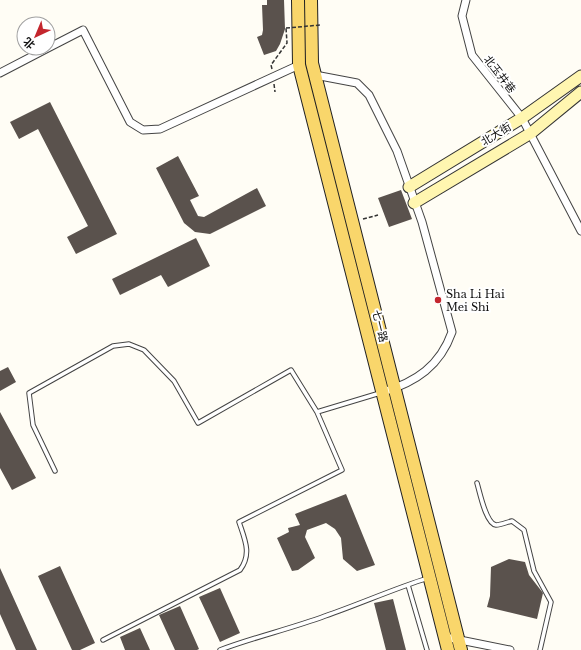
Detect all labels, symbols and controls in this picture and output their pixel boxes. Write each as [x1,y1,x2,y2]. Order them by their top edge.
north arrow [16,16,56,56]
text: 北 [20,34,38,52]
street label: 北玉井巷 [481,52,519,96]
street label: 北大街 [478,120,514,148]
place label: Sha Li Hai Mei Shi [446,287,505,314]
marker: Sha Li Hai Mei Shi [433,295,443,305]
street label: 七一路 [369,308,391,344]

